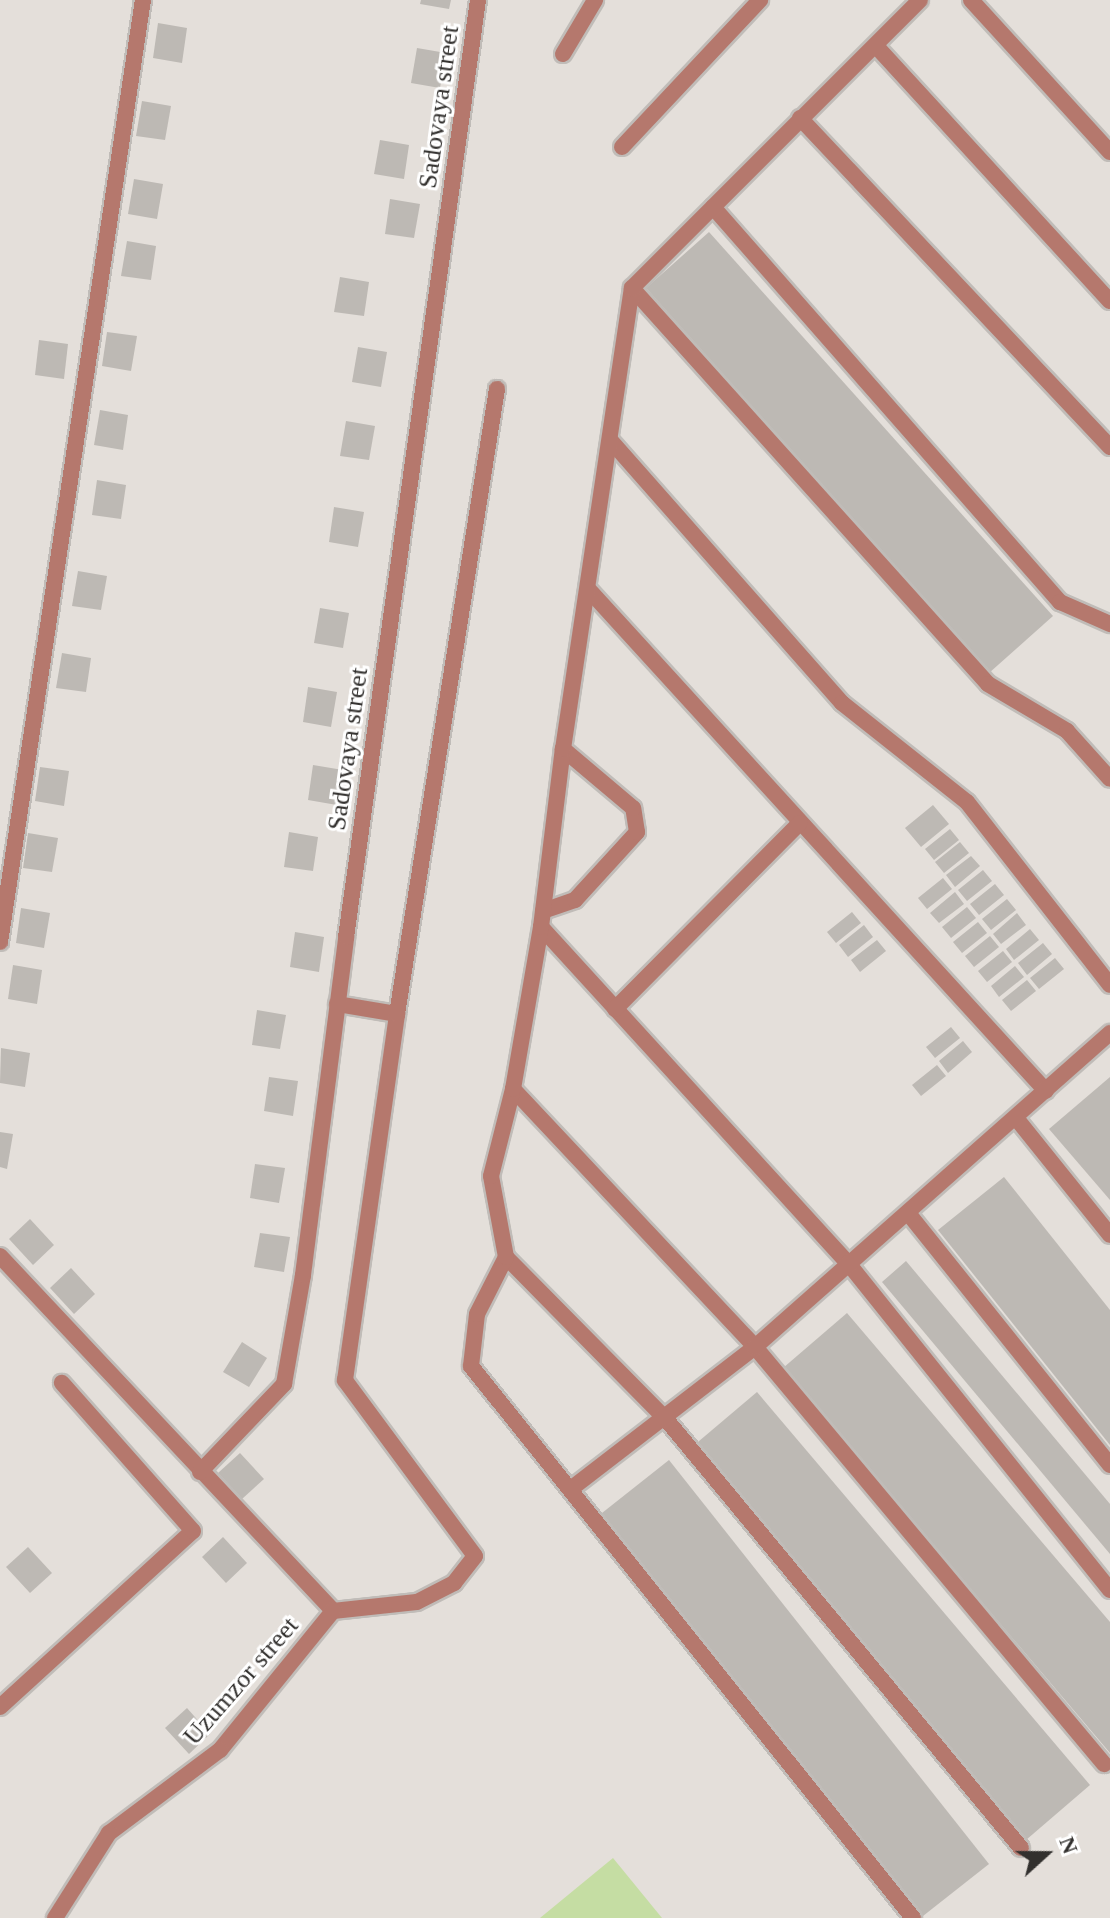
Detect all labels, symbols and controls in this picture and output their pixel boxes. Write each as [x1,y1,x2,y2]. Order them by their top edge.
street label: Sadovaya street [412,24,466,190]
street label: Sadovaya street [321,666,375,832]
street label: Uzumzor street [177,1611,305,1751]
north arrow [1006,1814,1086,1894]
text: N [1054,1833,1083,1857]

